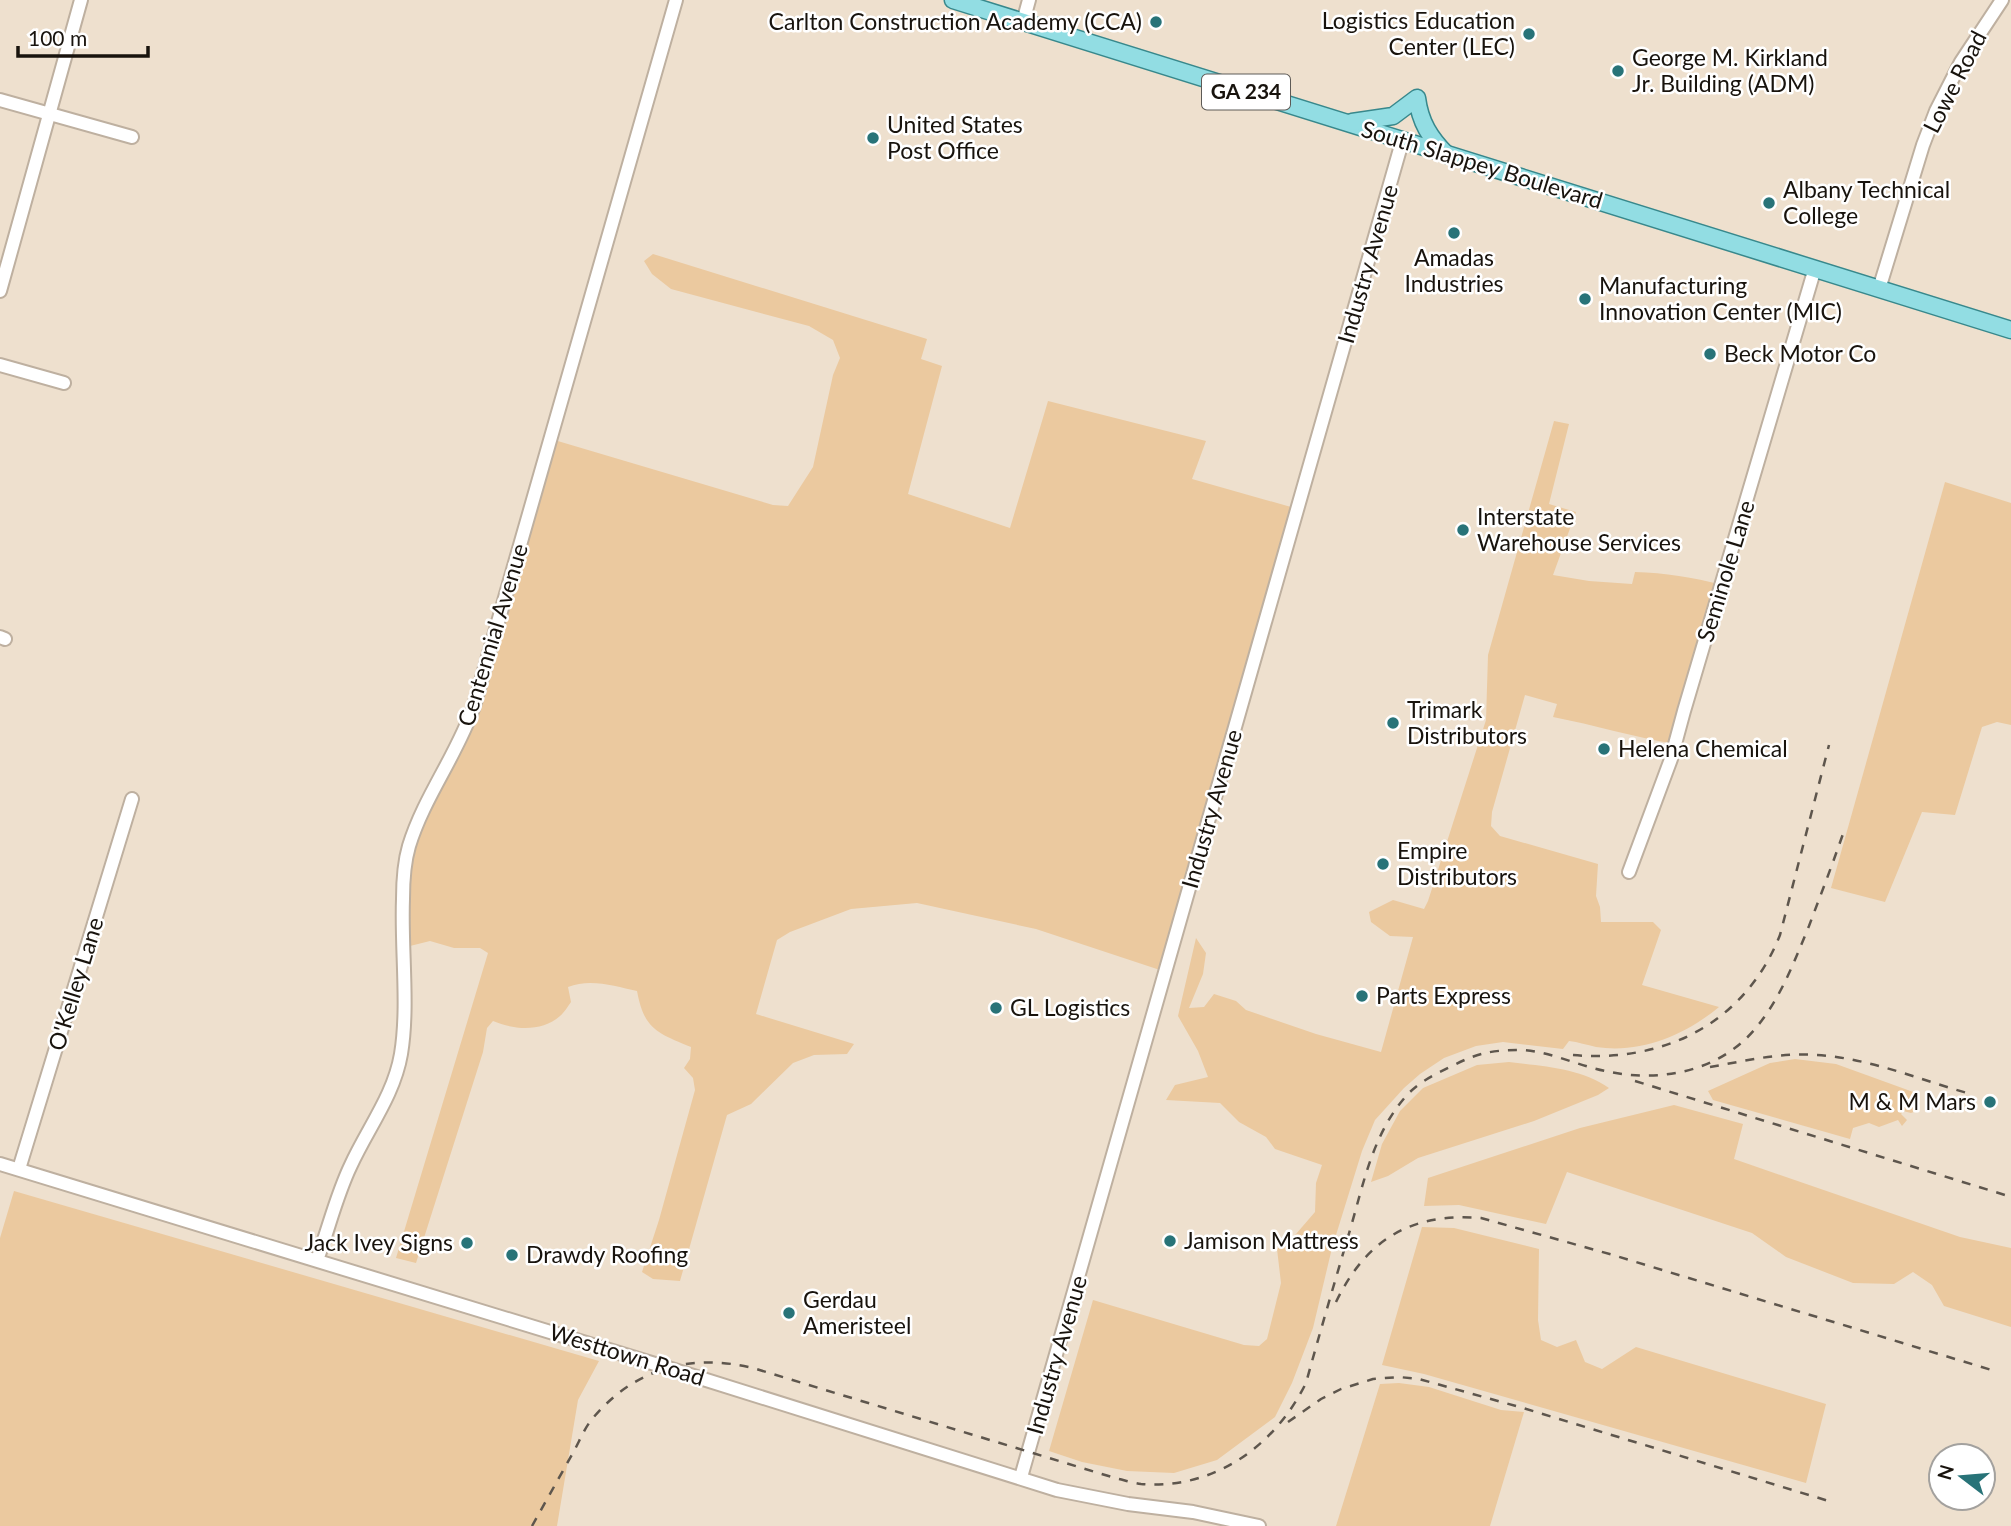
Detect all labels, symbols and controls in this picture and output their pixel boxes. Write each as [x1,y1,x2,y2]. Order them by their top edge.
place label: Logistics Education Center (LEC) [1322,6,1515,60]
place label: Carlton Construction Academy (CCA) [769,7,1142,35]
scale bar [18,14,147,58]
marker: Carlton Construction Academy (CCA) [1148,14,1164,30]
text: 100 m [28,25,87,50]
marker: Logistics Education Center (LEC) [1521,26,1537,42]
street label: Lowe Road [1916,26,1992,137]
place label: George M. Kirkland Jr. Building (ADM) [1632,43,1828,97]
marker: George M. Kirkland Jr. Building (ADM) [1610,63,1626,79]
road number: GA 234 [1202,74,1290,110]
place label: United States Post Office [887,110,1023,164]
street label: South Slappey Boulevard [1358,114,1606,214]
marker: United States Post Office [865,130,881,146]
place label: Albany Technical College [1783,175,1950,229]
street label: Industry Avenue [1331,181,1403,346]
marker: Albany Technical College [1761,195,1777,211]
marker: Amadas Industries [1446,225,1462,241]
place label: Amadas Industries [1404,243,1504,297]
place label: Manufacturing Innovation Center (MIC) [1599,271,1842,325]
marker: Manufacturing Innovation Center (MIC) [1577,291,1593,307]
place label: Beck Motor Co [1724,339,1876,367]
marker: Beck Motor Co [1702,346,1718,362]
street label: Seminole Lane [1690,497,1760,645]
place label: Interstate Warehouse Services [1477,502,1681,556]
marker: Interstate Warehouse Services [1455,522,1471,538]
street label: Centennial Avenue [451,540,533,729]
place label: Trimark Distributors [1407,695,1527,749]
marker: Trimark Distributors [1385,715,1401,731]
street label: Industry Avenue [1175,726,1247,891]
place label: Helena Chemical [1618,734,1788,762]
marker: Helena Chemical [1596,741,1612,757]
place label: Empire Distributors [1397,836,1517,890]
marker: Empire Distributors [1375,856,1391,872]
street label: O'Kelley Lane [42,914,109,1054]
place label: Parts Express [1376,981,1511,1009]
marker: Parts Express [1354,988,1370,1004]
place label: GL Logistics [1010,993,1130,1021]
marker: GL Logistics [988,1000,1004,1016]
place label: M & M Mars [1849,1087,1976,1115]
marker: M & M Mars [1982,1094,1998,1110]
place label: Jamison Mattress [1184,1226,1359,1254]
place label: Jack Ivey Signs [304,1228,453,1256]
marker: Jamison Mattress [1162,1233,1178,1249]
marker: Jack Ivey Signs [459,1235,475,1251]
place label: Drawdy Roofing [526,1240,688,1268]
marker: Drawdy Roofing [504,1247,520,1263]
street label: Industry Avenue [1020,1272,1092,1437]
place label: Gerdau Ameristeel [803,1285,911,1339]
marker: Gerdau Ameristeel [781,1305,797,1321]
street label: Westtown Road [546,1317,708,1391]
north arrow [1927,1442,1997,1512]
text: N [1932,1462,1958,1482]

